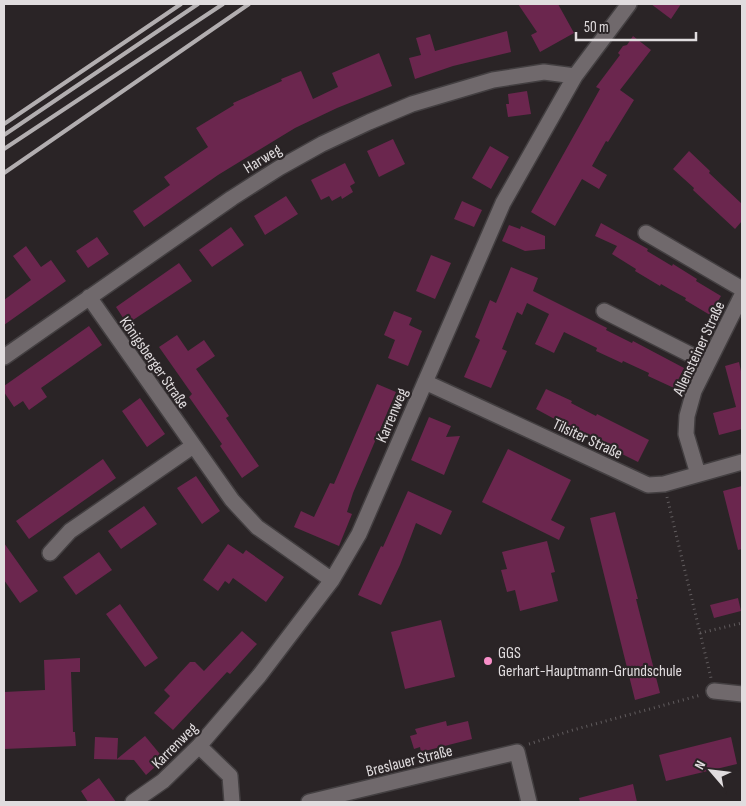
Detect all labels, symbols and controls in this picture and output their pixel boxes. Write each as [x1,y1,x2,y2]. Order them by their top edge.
scale bar [576,10,696,42]
text: 50 m [584,18,609,37]
street label: Harweg [240,141,285,178]
street label: Allensteiner Straße [669,298,730,400]
street label: Königsberger Straße [115,313,193,413]
street label: Karrenweg [372,386,412,446]
street label: Tilsiter Straße [549,415,625,464]
place label: GGS Gerhart-Hauptmann-Grundschule [498,644,682,681]
marker: GGS Gerhart-Hauptmann-Grundschule [482,655,494,667]
street label: Karrenweg [148,719,202,773]
street label: Breslauer Straße [364,742,455,781]
north arrow [686,746,736,796]
text: N [691,758,709,772]

